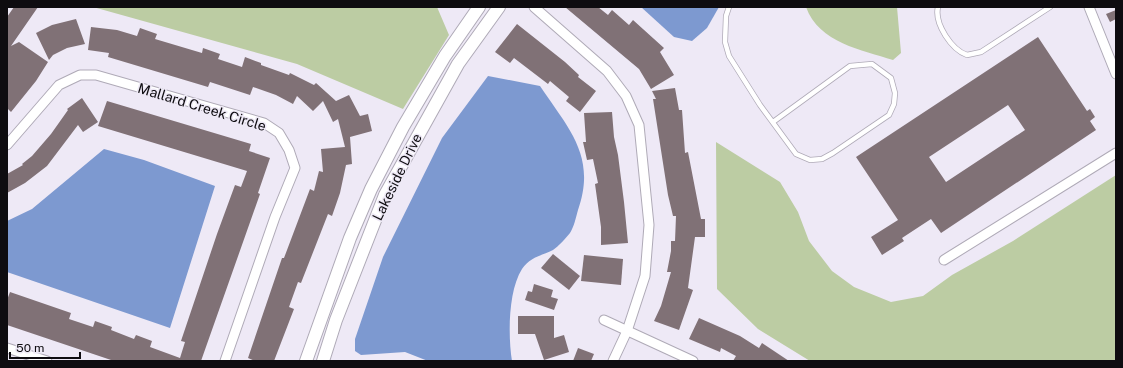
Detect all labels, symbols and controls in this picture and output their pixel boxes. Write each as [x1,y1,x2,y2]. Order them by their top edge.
street label: Mallard Creek Circle [136,80,268,134]
street label: Lakeside Drive [369,131,425,223]
scale bar [10,334,80,360]
text: 50 m [16,341,44,355]

